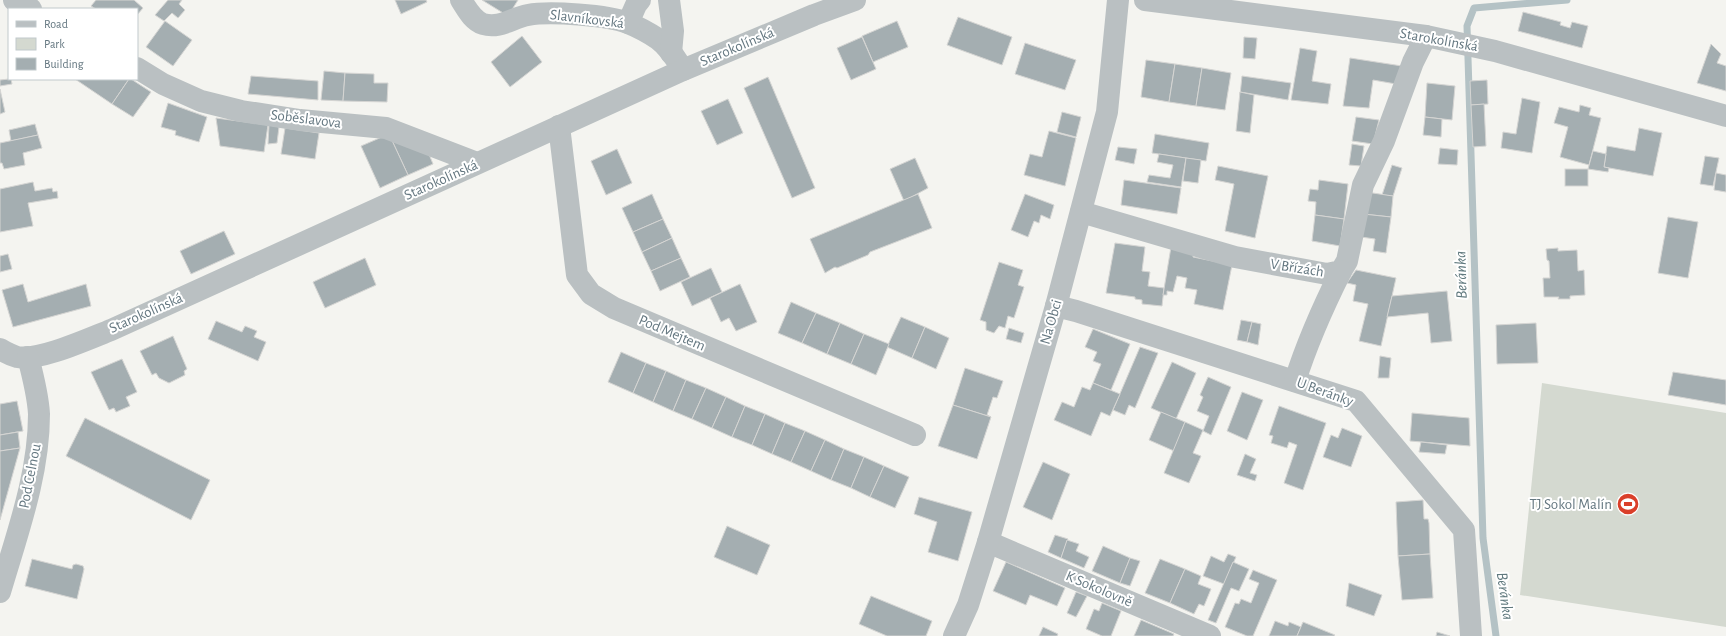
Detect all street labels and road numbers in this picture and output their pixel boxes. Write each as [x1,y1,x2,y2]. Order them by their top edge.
street label: Slavníkovská [549,7,625,31]
street label: Starokolínská [698,25,776,69]
street label: Starokolínská [1399,26,1479,54]
street label: Soběslavova [270,107,342,131]
street label: Starokolínská [402,157,480,203]
street label: V Břízách [1269,256,1325,280]
street label: Starokolínská [107,290,185,336]
street label: Na Obci [1037,298,1065,346]
street label: Pod Mejtem [637,312,707,354]
street label: U Beránky [1295,375,1356,409]
street label: Pod Celnou [16,442,44,510]
street label: K Sokolovně [1064,568,1135,610]

